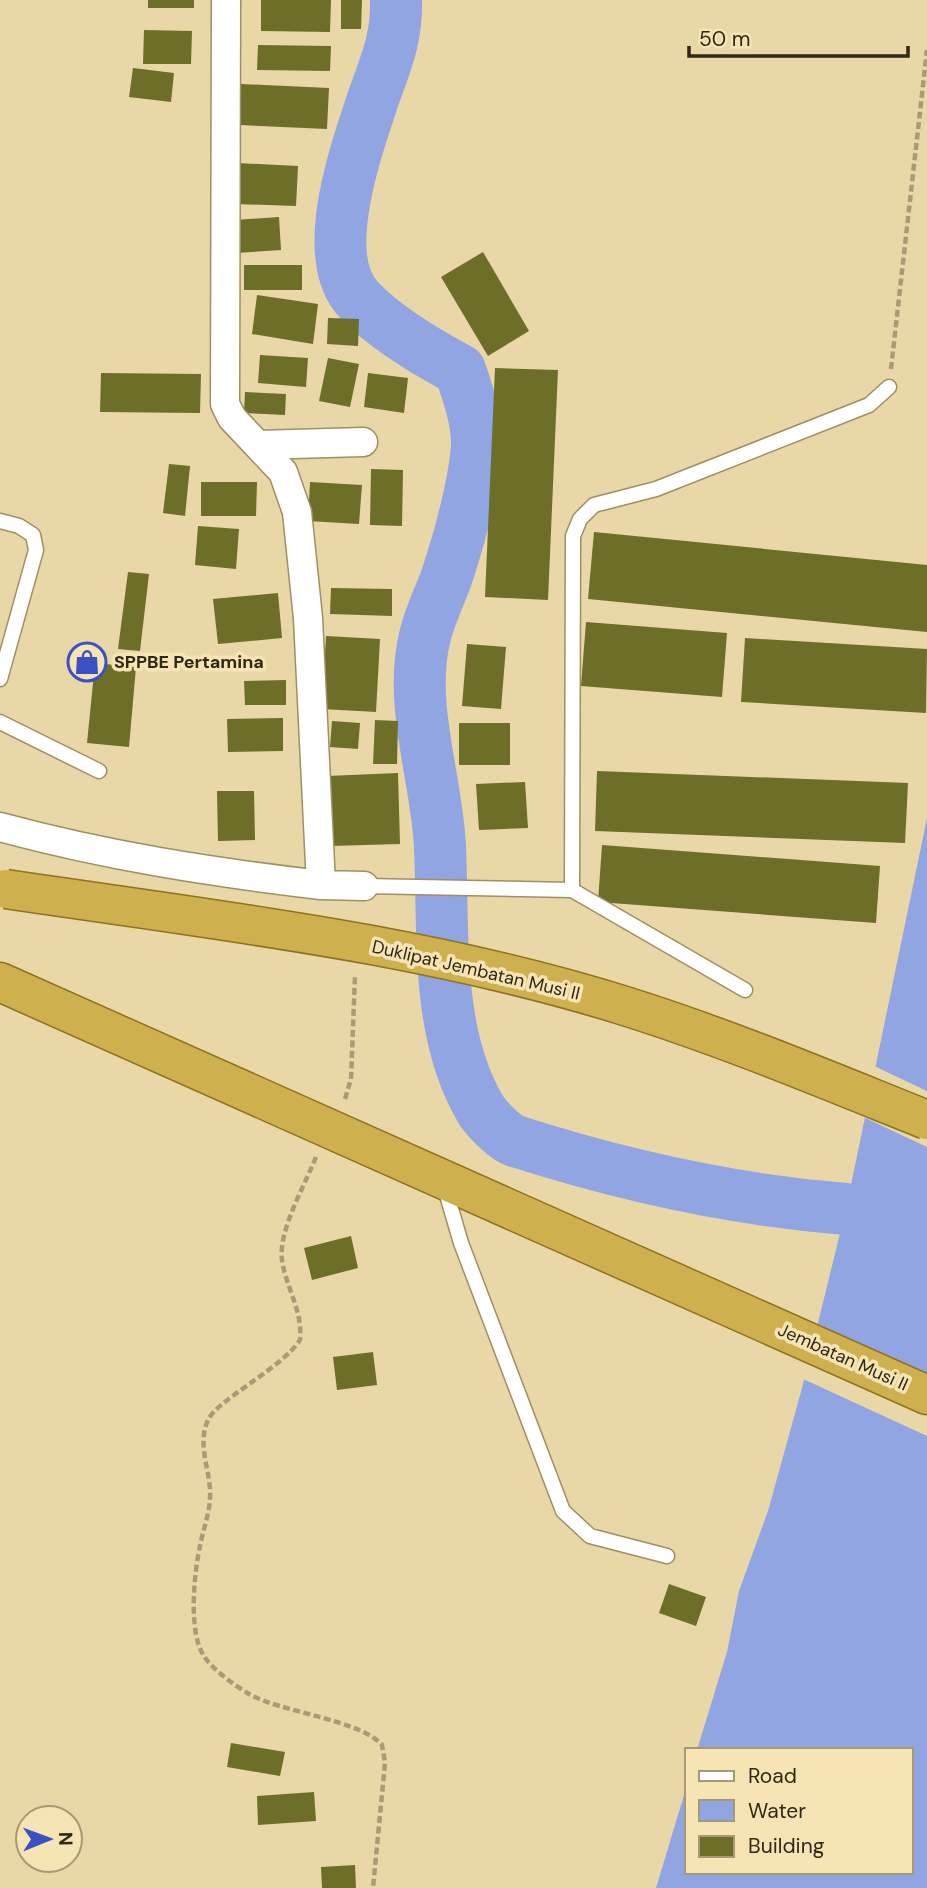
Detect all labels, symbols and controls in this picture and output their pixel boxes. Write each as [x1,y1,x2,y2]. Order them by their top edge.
scale bar [689,14,908,58]
text: 50 m [699,25,750,53]
shop icon: SPPBE Pertamina [66,641,108,683]
place label: SPPBE Pertamina [114,650,264,674]
street label: Duklipat Jembatan Musi II [370,934,582,1006]
street label: Jembatan Musi II [774,1318,912,1396]
legend [685,1748,913,1874]
text: Road [748,1762,797,1790]
text: Water [748,1797,806,1825]
north arrow [14,1804,84,1874]
text: N [53,1832,78,1846]
text: Building [748,1832,825,1860]

